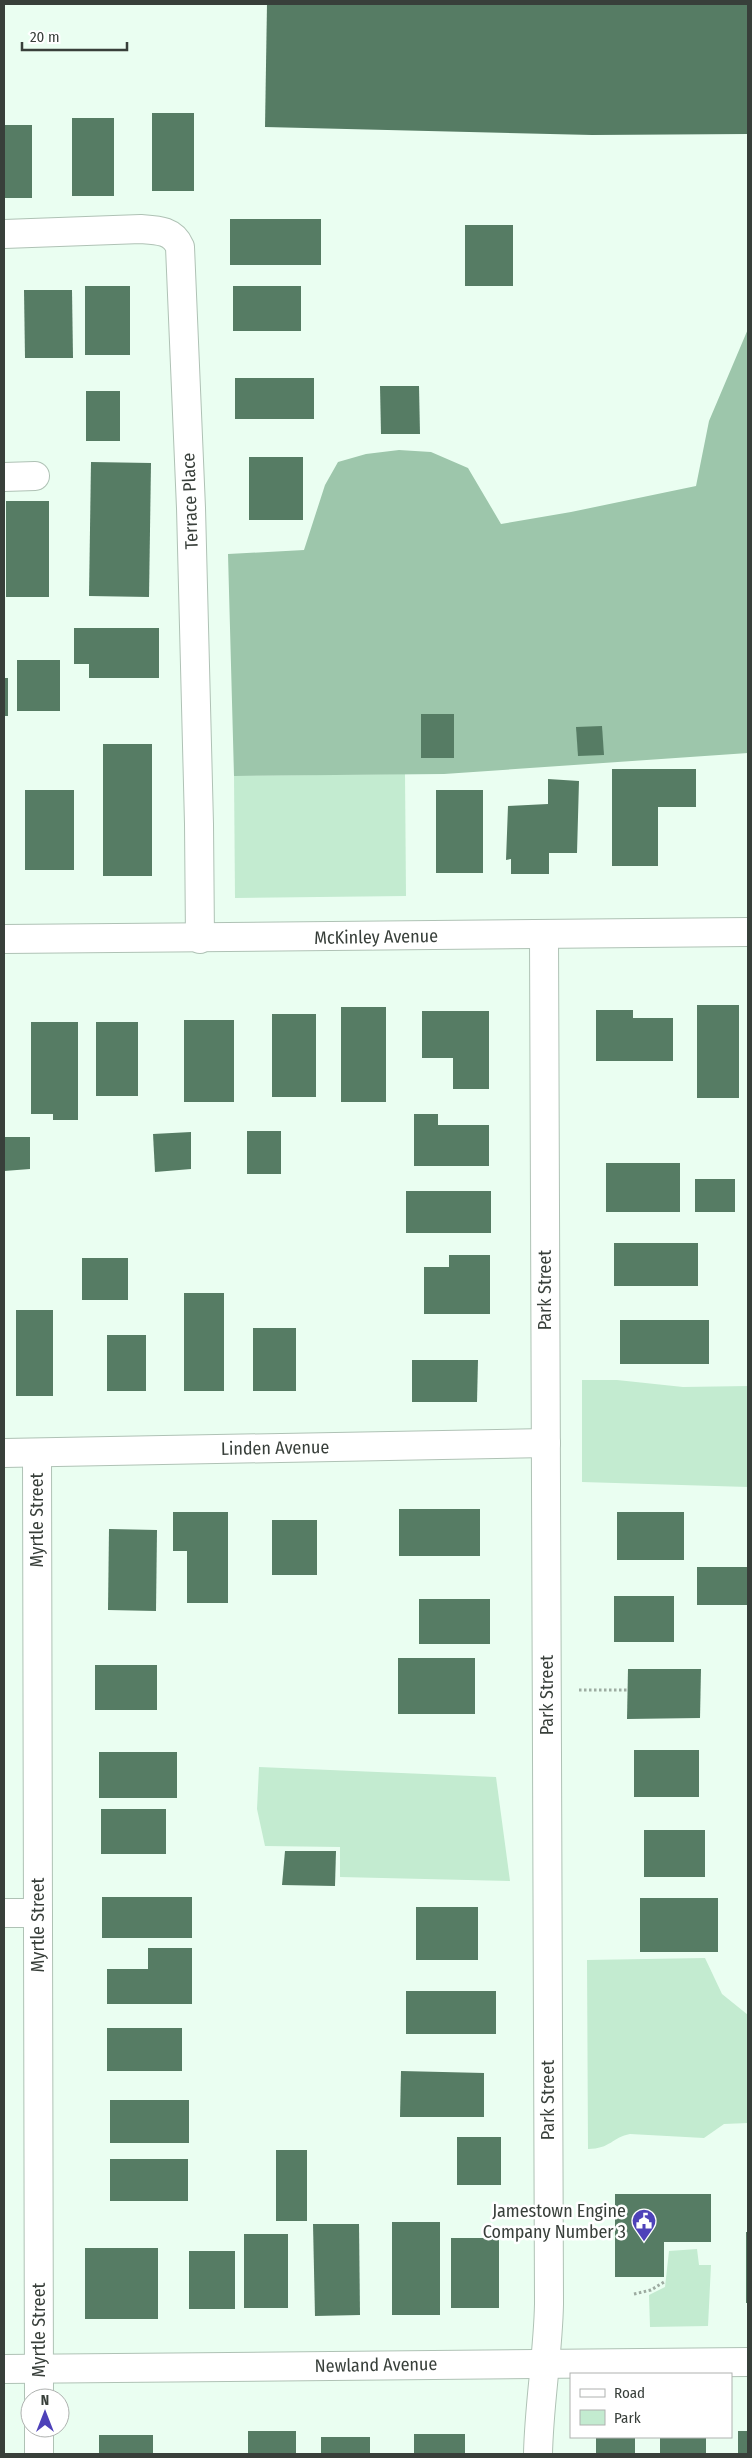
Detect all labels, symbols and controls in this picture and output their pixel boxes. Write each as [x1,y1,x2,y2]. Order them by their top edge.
scale bar [22,20,128,52]
text: 20 m [30,28,60,46]
street label: Terrace Place [177,452,203,550]
street label: McKinley Avenue [314,925,438,949]
street label: Park Street [534,1250,556,1330]
street label: Linden Avenue [221,1436,329,1460]
street label: Myrtle Street [26,1472,48,1567]
street label: Park Street [536,1655,558,1735]
street label: Myrtle Street [27,1877,49,1972]
street label: Park Street [537,2060,559,2140]
place label: Jamestown Engine Company Number 3 [483,2200,626,2243]
public building icon: Jamestown Engine Company Number 3 [631,2208,657,2242]
street label: Myrtle Street [28,2282,50,2377]
street label: Newland Avenue [315,2353,438,2377]
legend [570,2373,732,2438]
text: Road [614,2384,645,2402]
north arrow [20,2388,70,2438]
text: N [41,2392,49,2409]
text: Park [614,2409,641,2427]

